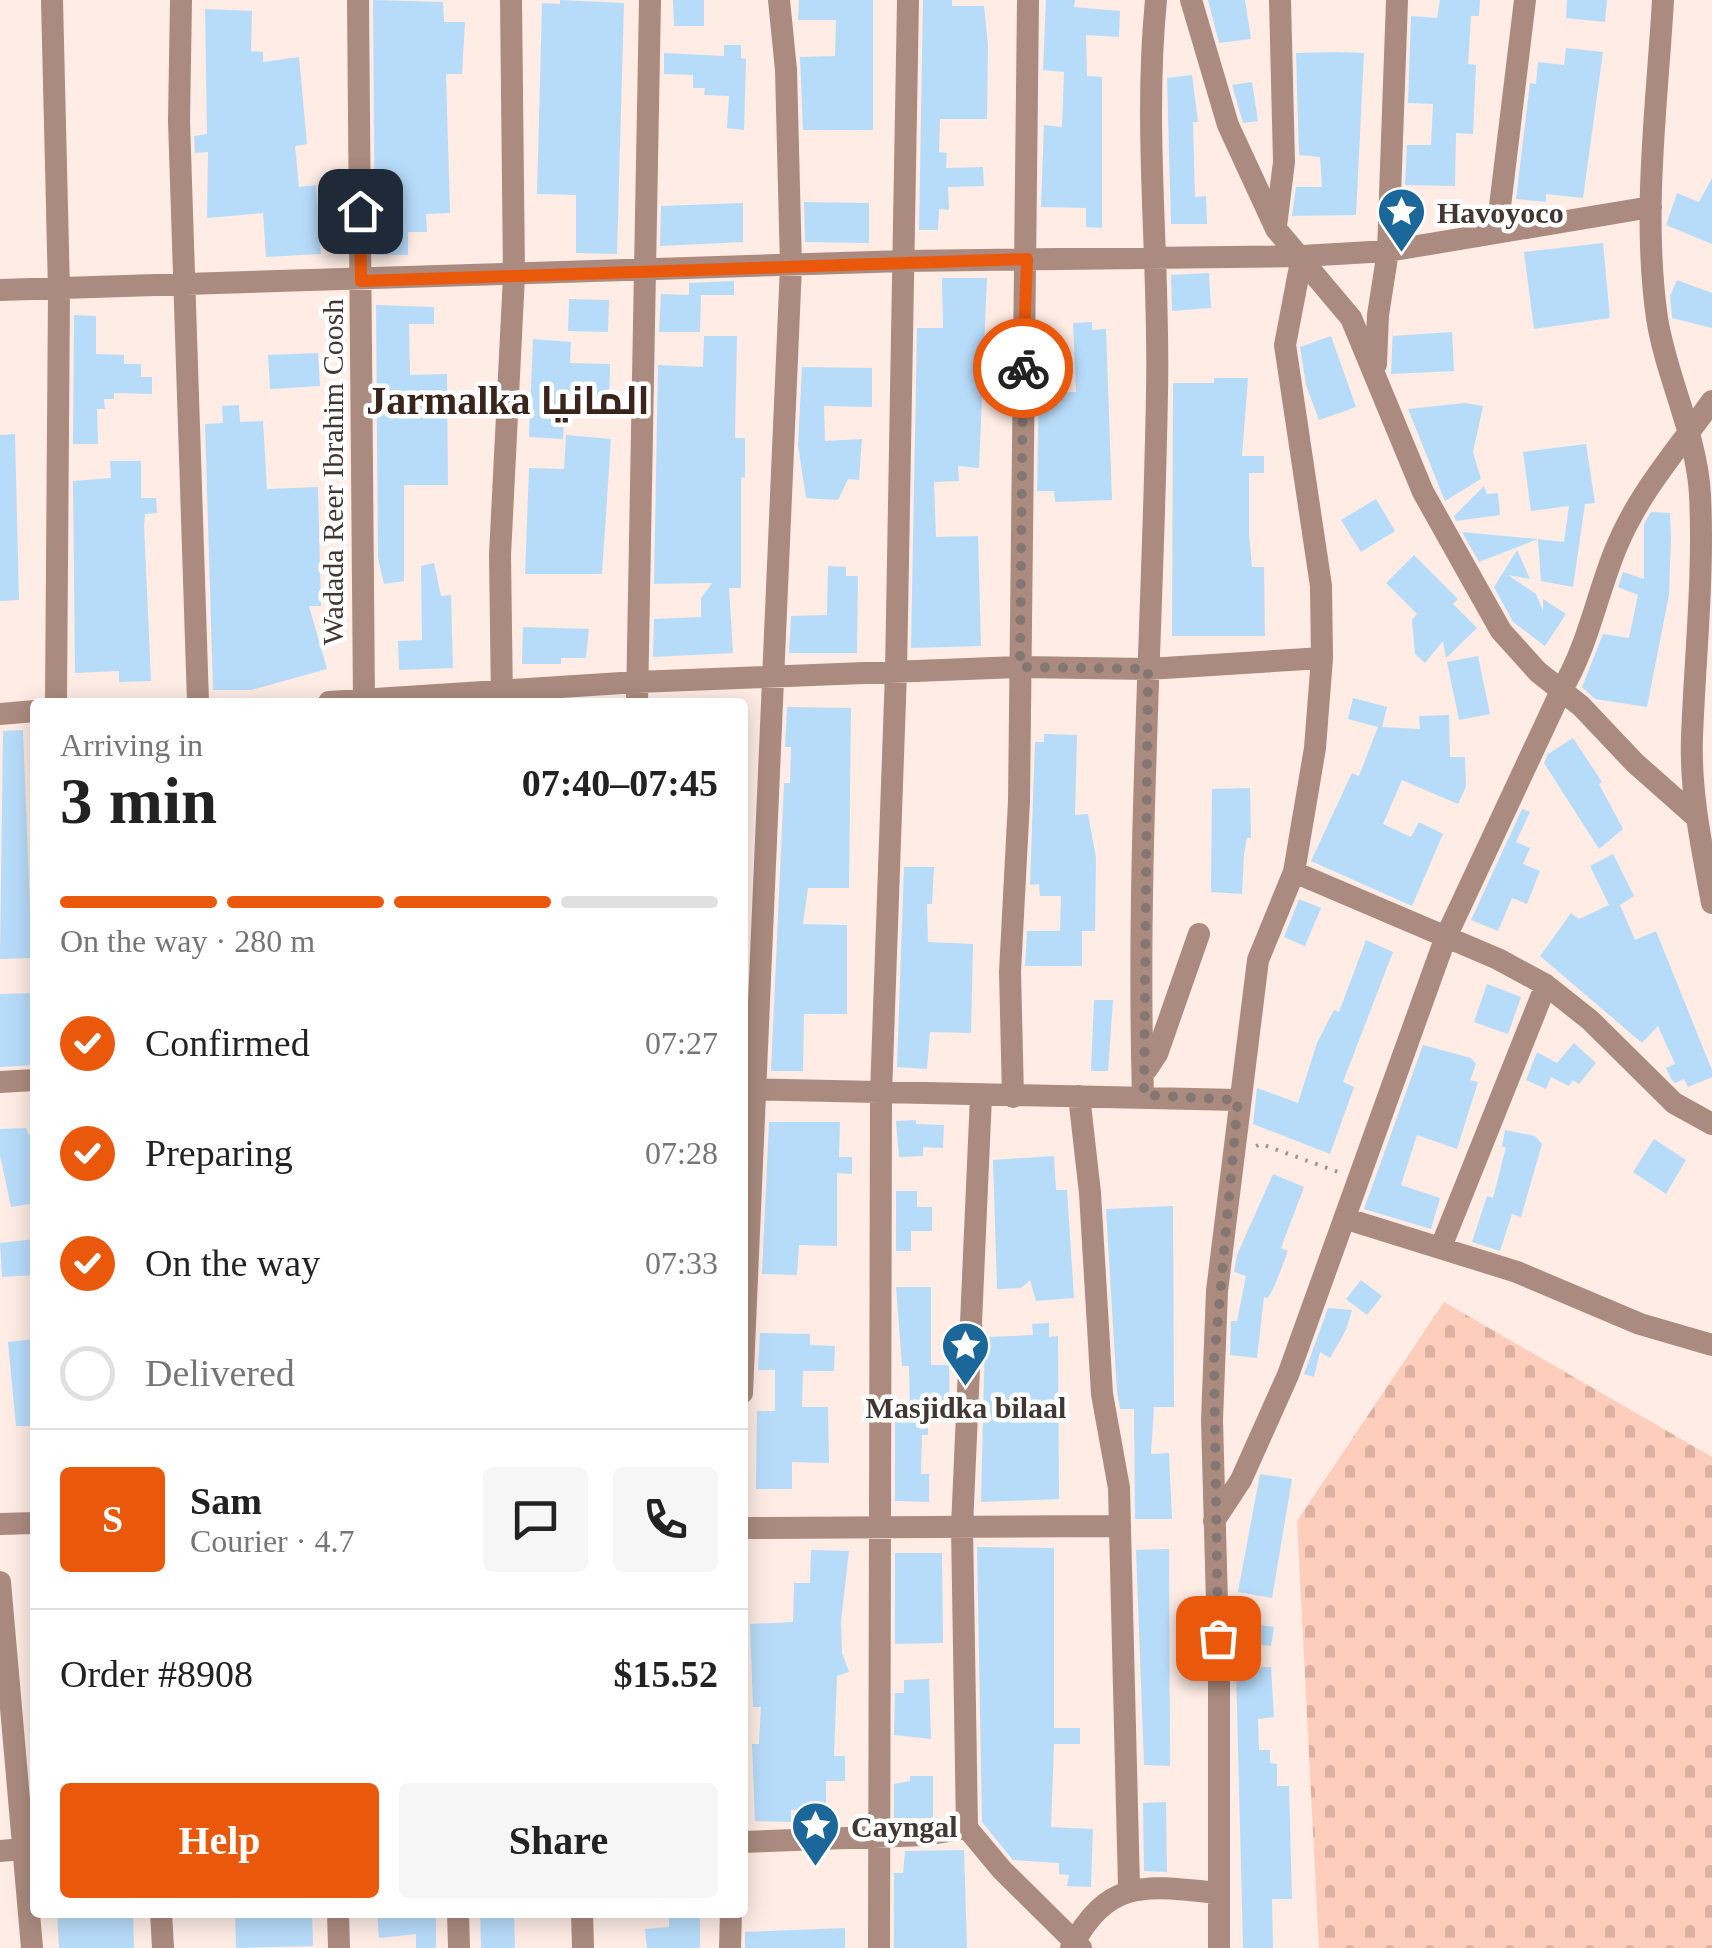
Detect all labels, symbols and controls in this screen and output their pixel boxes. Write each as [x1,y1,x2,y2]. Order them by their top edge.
pin [318,169,403,254]
icon: home [333,184,388,239]
place icon: Havoyoco [1376,186,1428,254]
place label: Havoyoco [1437,196,1564,229]
street label: Wadada Reer Ibrahim Coosh [316,299,349,645]
courier [973,318,1073,418]
icon: bike [996,341,1051,396]
district label: Jarmalka المانيا [366,378,650,423]
text: Arriving in [60,727,203,763]
text: 07:40–07:45 [522,762,718,804]
text: 3 min [60,765,217,837]
text: On the way · 280 m [60,923,315,959]
icon: check [60,1016,115,1071]
text: Confirmed [145,1022,310,1064]
text: 07:27 [645,1025,718,1061]
icon: check [60,1126,115,1181]
text: Preparing [145,1132,293,1174]
text: 07:28 [645,1135,718,1171]
icon: check [60,1236,115,1291]
text: On the way [145,1242,320,1284]
text: 07:33 [645,1245,718,1281]
place icon: Masjidka bilaal [940,1320,992,1388]
text: Delivered [145,1352,295,1394]
place label: Masjidka bilaal [866,1391,1066,1424]
button: chat [483,1467,588,1572]
button: phone [613,1467,718,1572]
text: Sam [190,1480,262,1522]
text: S [102,1498,123,1540]
text: Courier · 4.7 [190,1523,354,1559]
pin [1176,1596,1261,1681]
icon: bag [1191,1611,1246,1666]
text: Order #8908 [60,1653,253,1695]
text: $15.52 [614,1653,718,1695]
button: Help [60,1783,379,1898]
button: Share [399,1783,718,1898]
place icon: Cayngal [790,1800,842,1868]
place label: Cayngal [851,1810,958,1843]

